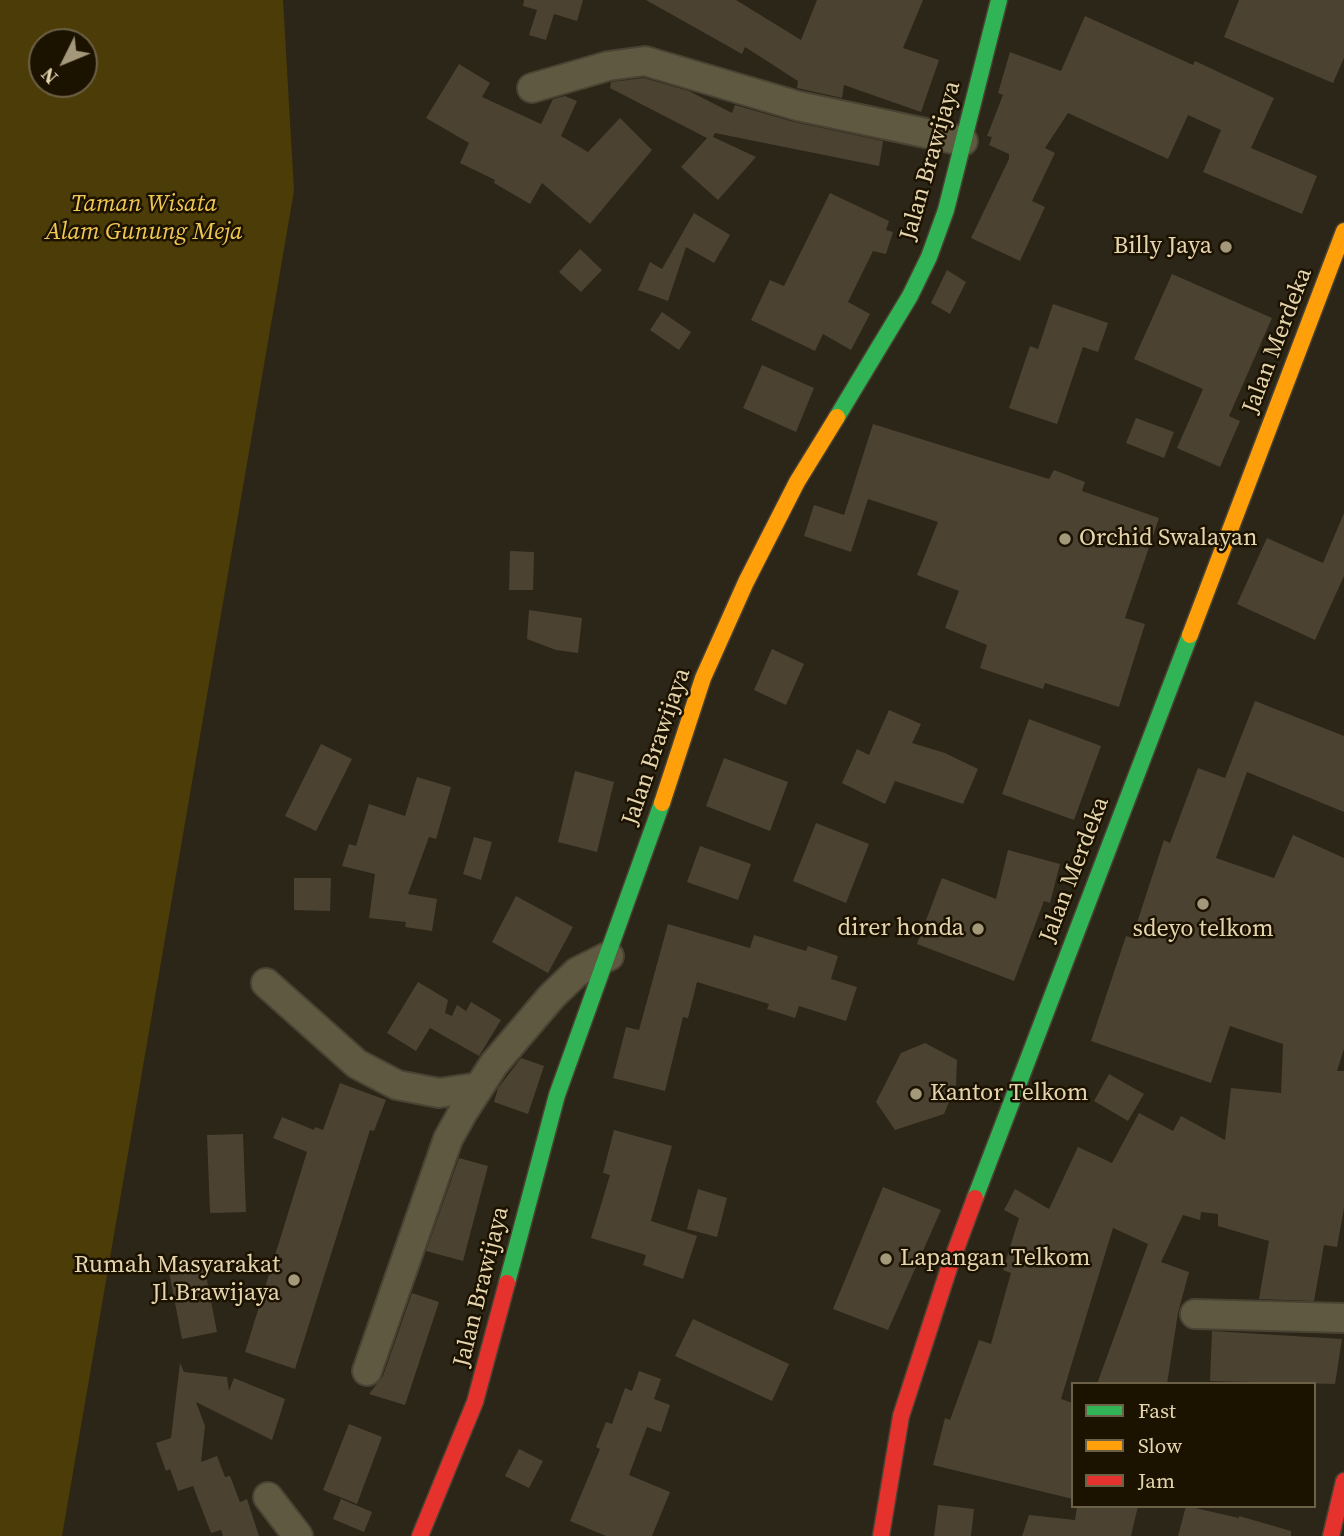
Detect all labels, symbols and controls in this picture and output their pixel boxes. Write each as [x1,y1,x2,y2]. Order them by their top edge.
north arrow [28,28,98,98]
text: N [35,62,63,90]
street label: Jalan Brawijaya [894,78,968,244]
park label: Taman Wisata Alam Gunung Meja [45,191,243,247]
place label: Billy Jaya [1113,233,1212,261]
marker: Billy Jaya [1218,239,1234,255]
street label: Jalan Merdeka [1237,264,1319,418]
place label: Orchid Swalayan [1079,525,1258,553]
marker: Orchid Swalayan [1057,531,1073,547]
street label: Jalan Brawijaya [617,664,697,830]
street label: Jalan Merdeka [1034,793,1116,947]
marker: sdeyo telkom [1195,896,1211,912]
place label: direr honda [838,915,964,943]
place label: sdeyo telkom [1133,916,1273,944]
marker: direr honda [970,921,986,937]
place label: Kantor Telkom [930,1080,1088,1108]
marker: Kantor Telkom [908,1086,924,1102]
street label: Jalan Brawijaya [448,1204,516,1370]
place label: Lapangan Telkom [900,1245,1090,1273]
marker: Lapangan Telkom [878,1251,894,1267]
place label: Rumah Masyarakat Jl.Brawijaya [74,1252,280,1308]
marker: Rumah Masyarakat Jl.Brawijaya [286,1272,302,1288]
legend [1071,1382,1316,1508]
text: Fast [1138,1396,1176,1425]
text: Slow [1138,1431,1182,1460]
text: Jam [1138,1466,1175,1495]

